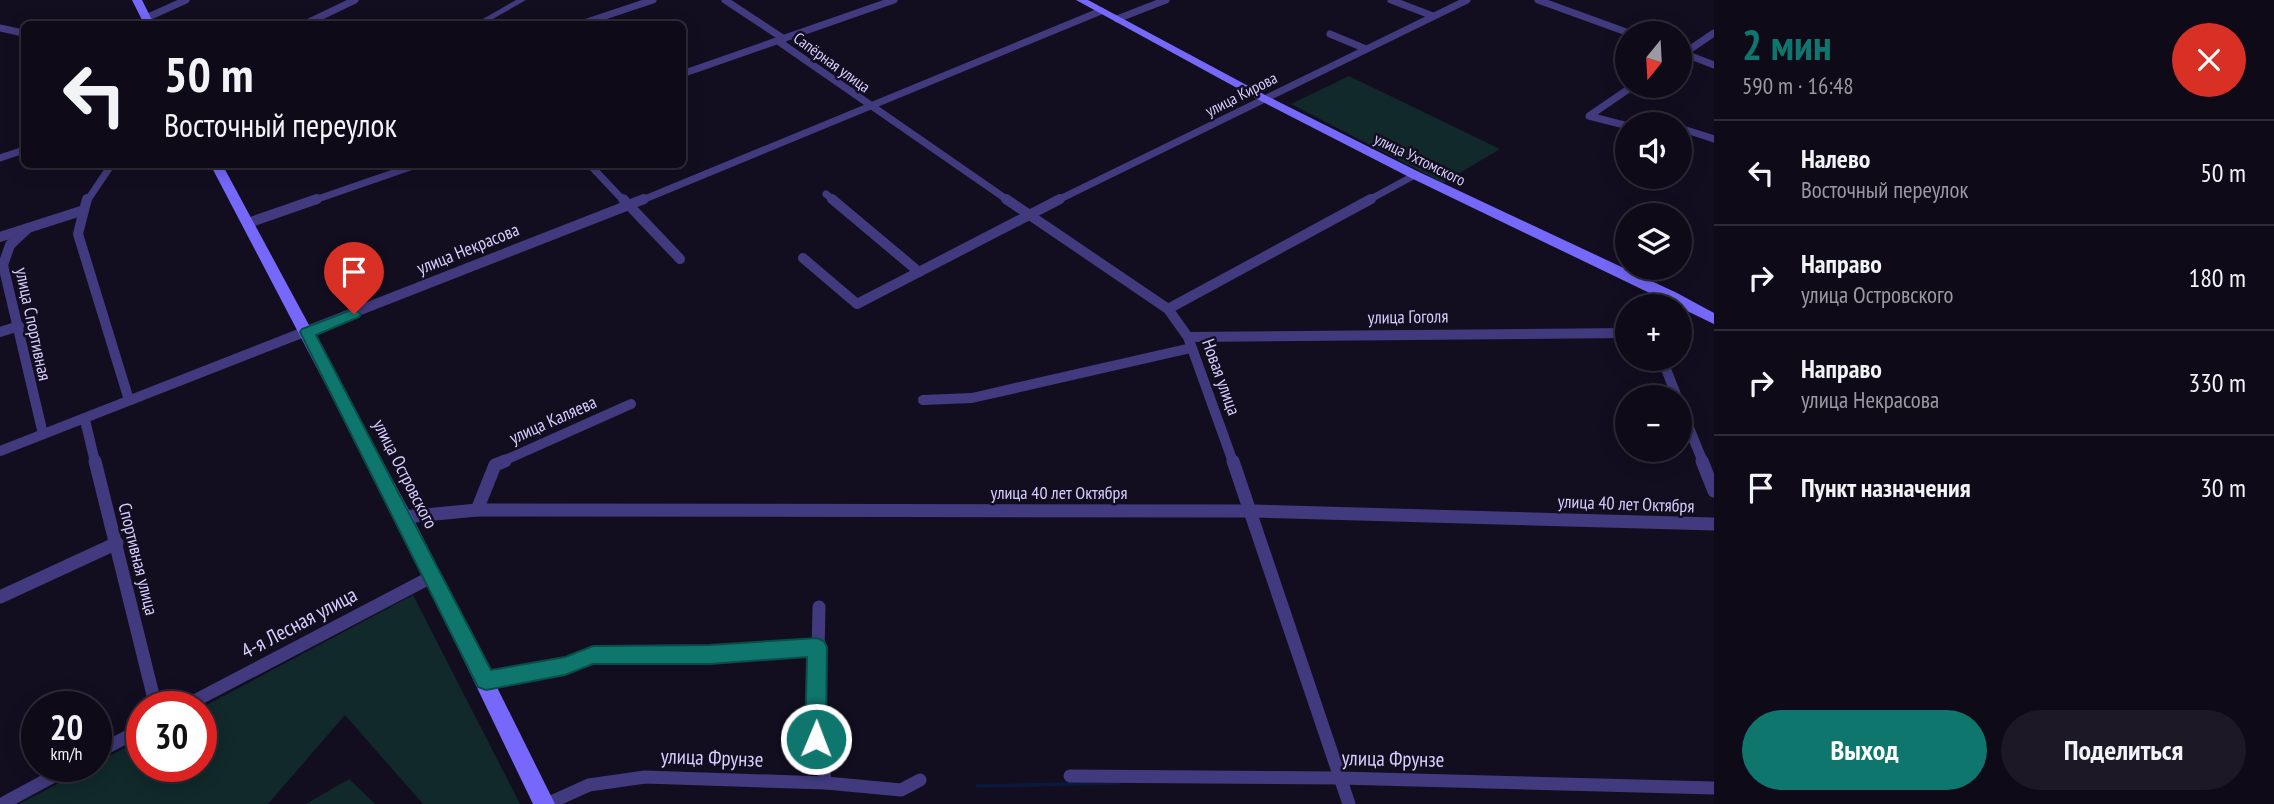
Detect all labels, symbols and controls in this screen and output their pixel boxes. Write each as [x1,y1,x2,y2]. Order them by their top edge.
text: 2 мин [1742,17,1832,72]
north arrow [1615,21,1692,98]
map controls [1615,21,1692,462]
button: close [2172,23,2246,97]
street label: Сапёрная улица [790,28,874,96]
text: 50 m [164,42,253,106]
icon: left [49,49,140,140]
street label: улица Кирова [1202,67,1280,121]
text: 590 m · 16:48 [1742,71,1854,100]
text: Восточный переулок [164,104,397,146]
button: sound [1615,112,1692,189]
street label: улица Ухтомского [1371,128,1469,190]
text: Налево [1801,142,1870,175]
icon: left [1742,154,1780,192]
text: 50 m [2200,156,2246,189]
text: Восточный переулок [1801,175,1968,204]
button: layers [1615,203,1692,280]
street label: улица Некрасова [413,218,522,279]
pin [324,242,384,314]
text: Направо [1801,247,1882,280]
icon: arrive [335,253,373,291]
icon: right [1742,259,1780,297]
text: 180 m [2188,261,2246,294]
street label: улица Спортивная [10,265,57,383]
text: улица Островского [1801,280,1954,309]
button: + [1615,294,1692,371]
street label: улица Гоголя [1368,304,1448,329]
street label: Новая улица [1197,336,1246,418]
text: Направо [1801,352,1882,385]
icon: right [1742,364,1780,402]
text: 330 m [2188,366,2246,399]
button: − [1615,385,1692,462]
text: улица Некрасова [1801,385,1939,414]
street label: улица Каляева [506,390,600,449]
street label: улица Островского [368,415,443,532]
icon: arrive [1742,469,1780,507]
text: Пункт назначения [1801,471,1971,504]
text: 30 m [2200,471,2246,504]
street label: улица 40 лет Октября [991,481,1127,504]
street label: улица 40 лет Октября [1557,490,1695,517]
street label: Спортивная улица [113,500,164,617]
street label: 4-я Лесная улица [236,581,361,664]
speed limit sign: 30 [126,691,217,782]
position arrow [779,702,853,776]
text: 20 [50,704,83,750]
button: Выход [1742,710,1987,790]
button: Поделиться [2001,710,2246,790]
text: km/h [51,742,82,765]
street label: улица Фрунзе [660,742,764,773]
street label: улица Фрунзе [1341,744,1445,773]

